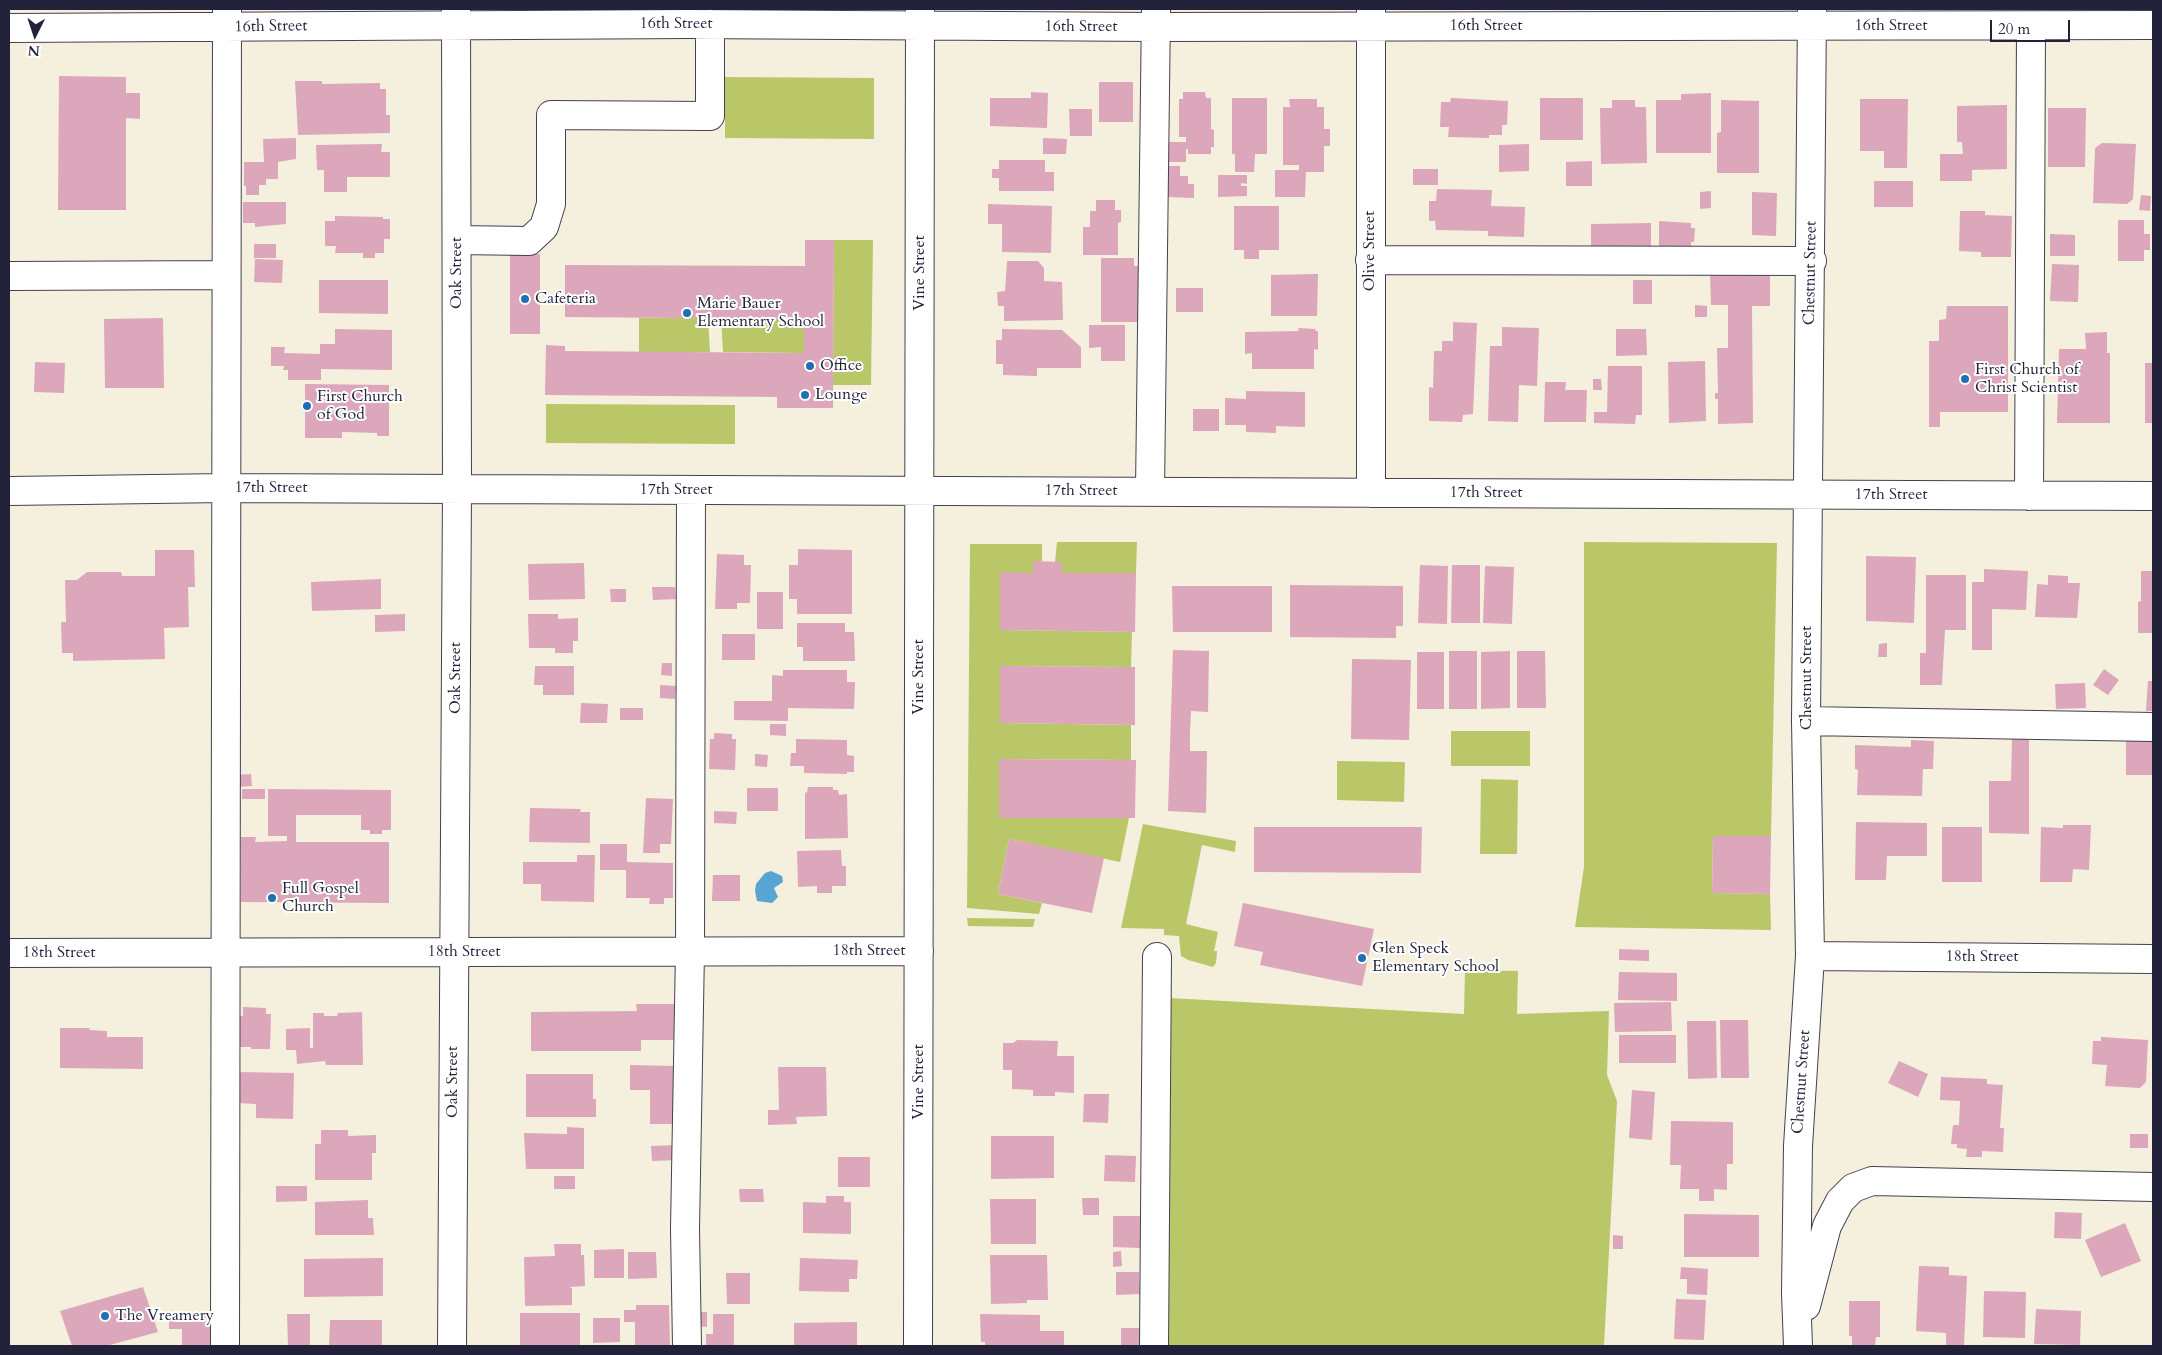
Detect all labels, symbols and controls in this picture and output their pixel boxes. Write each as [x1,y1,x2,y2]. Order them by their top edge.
north arrow [10,10,60,60]
scale bar [1992,10,2072,42]
street label: 16th Street [639,14,713,34]
street label: 16th Street [1449,16,1523,36]
street label: 16th Street [1854,16,1928,36]
street label: 16th Street [234,17,308,37]
street label: 16th Street [1044,17,1118,37]
text: 20 m [1998,19,2030,39]
text: N [27,41,41,60]
street label: Olive Street [1360,211,1380,291]
street label: Chestnut Street [1800,221,1822,325]
street label: Vine Street [910,235,930,311]
street label: Oak Street [447,237,467,309]
place label: Cafeteria [535,289,596,309]
marker: Cafeteria [519,293,531,305]
place label: Marie Bauer Elementary School [697,294,824,332]
marker: Marie Bauer Elementary School [681,307,693,319]
place label: Office [820,356,862,376]
marker: Office [804,360,816,372]
place label: First Church of Christ Scientist [1975,360,2079,398]
marker: First Church of Christ Scientist [1959,373,1971,385]
place label: Lounge [815,385,867,405]
place label: First Church of God [317,387,403,425]
marker: Lounge [799,389,811,401]
marker: First Church of God [301,400,313,412]
street label: 17th Street [234,478,308,498]
street label: 17th Street [639,480,713,500]
street label: 17th Street [1044,481,1118,501]
street label: 17th Street [1449,483,1523,503]
street label: 17th Street [1854,485,1928,505]
street label: Chestnut Street [1797,626,1817,730]
street label: Vine Street [909,639,929,715]
street label: Oak Street [446,642,466,714]
place label: Full Gospel Church [282,879,359,917]
marker: Full Gospel Church [266,892,278,904]
place label: Glen Speck Elementary School [1372,939,1499,977]
street label: 18th Street [832,941,906,961]
street label: 18th Street [427,942,501,962]
street label: 18th Street [22,943,96,963]
street label: 18th Street [1945,947,2019,967]
marker: Glen Speck Elementary School [1356,952,1368,964]
street label: Chestnut Street [1789,1029,1815,1135]
street label: Vine Street [909,1044,929,1120]
street label: Oak Street [443,1046,463,1118]
place label: The Vreamery [115,1306,214,1326]
marker: The Vreamery [99,1310,111,1322]

